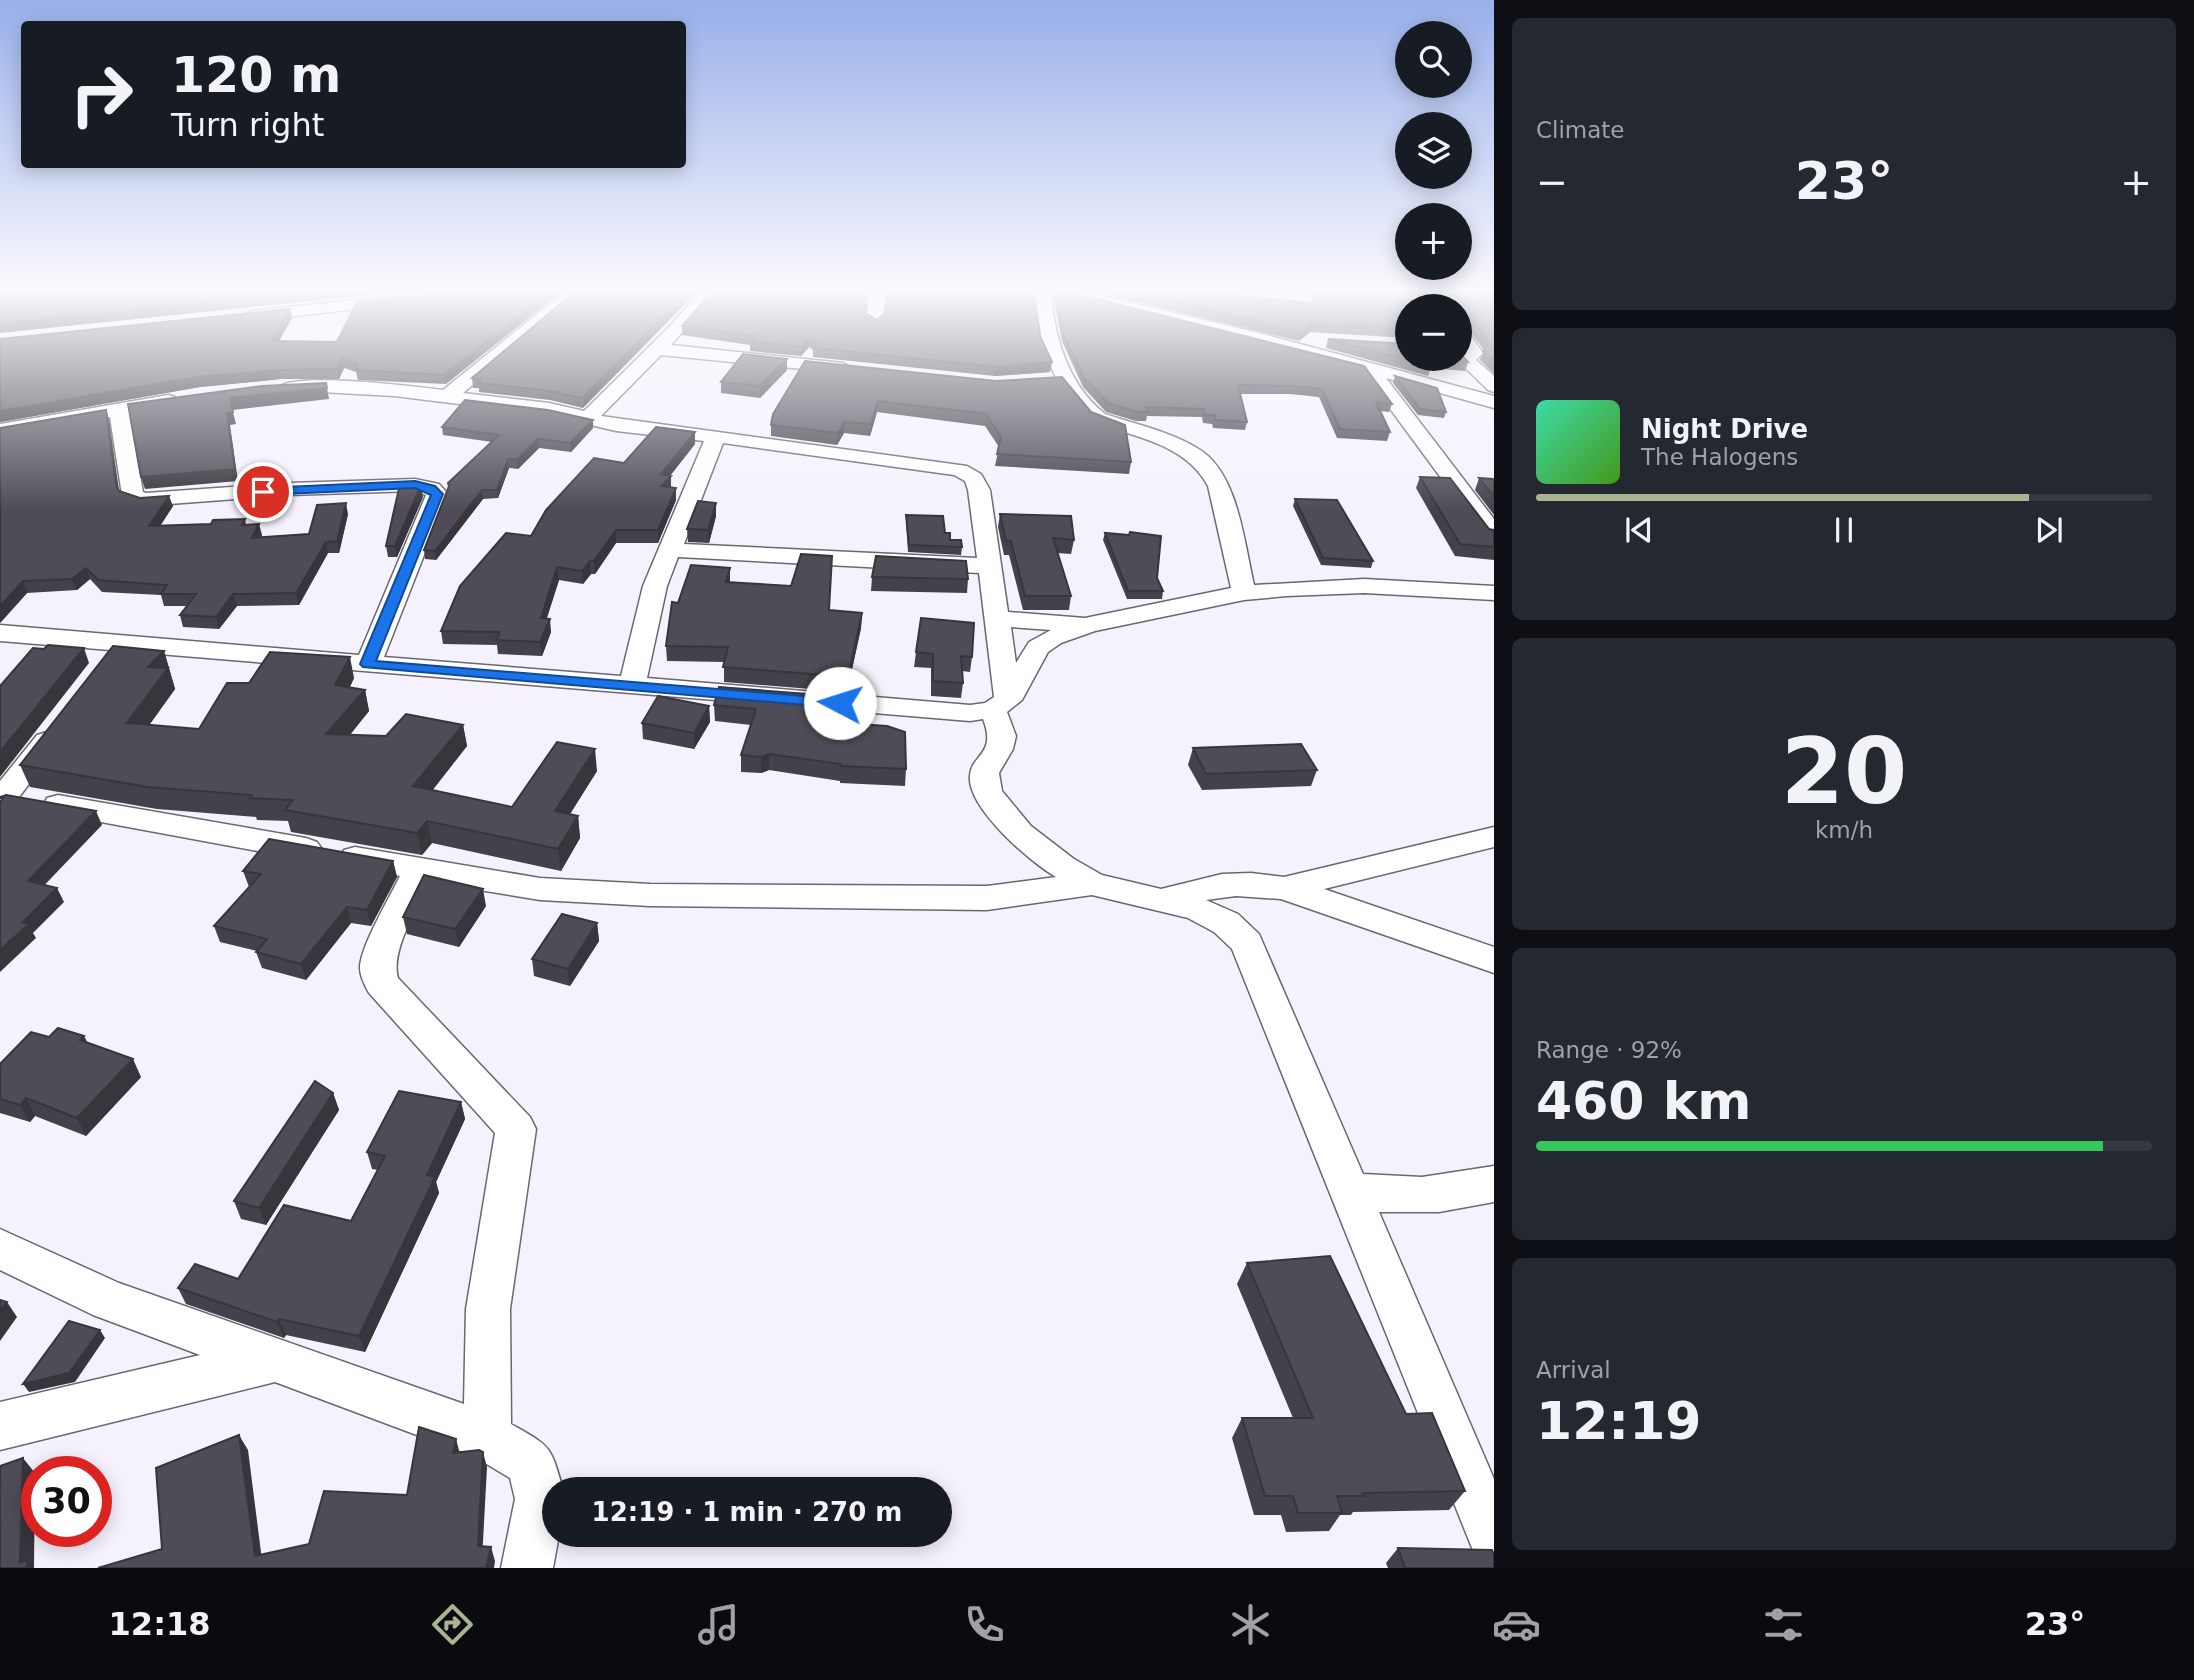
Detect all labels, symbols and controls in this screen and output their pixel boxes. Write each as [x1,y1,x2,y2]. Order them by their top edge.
map controls [1395,21,1472,371]
button: search [1395,21,1472,98]
text: 120 m [171,47,341,104]
icon: right [56,49,147,140]
text: Turn right [171,106,324,144]
button: layers [1395,112,1472,189]
text: Climate [1536,117,1625,143]
text: 23° [1795,151,1893,211]
text: − [1536,160,1568,204]
text: + [2120,160,2152,204]
button: + [1395,203,1472,280]
button: − [1395,294,1472,371]
text: Night Drive [1641,414,1808,444]
text: The Halogens [1641,444,1798,470]
pin [233,462,293,522]
icon: arrive [244,473,282,511]
icon: previous [1620,511,1658,549]
icon: pause [1825,511,1863,549]
icon: next [2030,511,2068,549]
position arrow [803,666,877,740]
text: 20 [1781,719,1907,824]
text: km/h [1815,817,1873,843]
text: Range · 92% [1536,1037,1682,1063]
text: 460 km [1536,1071,1751,1131]
text: Arrival [1536,1357,1611,1383]
text: 12:19 [1536,1391,1702,1451]
speed limit sign: 30 [21,1456,112,1547]
text: 12:19 · 1 min · 270 m [592,1497,902,1527]
icon: directions [428,1600,477,1649]
icon: music [694,1600,743,1649]
icon: phone [960,1600,1009,1649]
icon: climate [1226,1600,1275,1649]
icon: car [1492,1600,1541,1649]
icon: filters [1759,1600,1808,1649]
text: 12:18 [109,1605,210,1643]
text: 23° [2025,1605,2085,1643]

